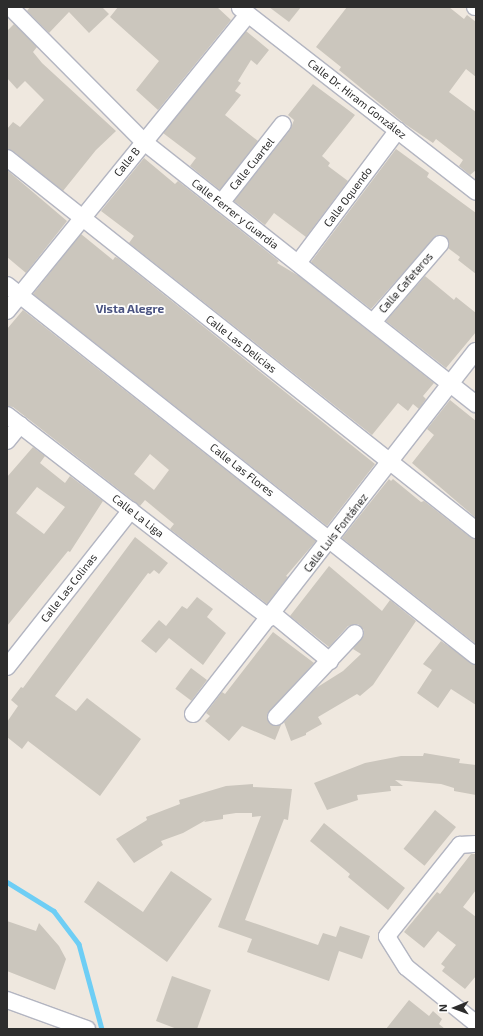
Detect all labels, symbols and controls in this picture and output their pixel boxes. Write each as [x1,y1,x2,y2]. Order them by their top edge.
street label: Calle Dr. Hiram González [305,56,409,142]
street label: Calle Cuartel [227,135,277,193]
street label: Calle B [111,145,143,179]
street label: Calle Oquendo [321,164,375,230]
street label: Calle Ferrer y Guardia [189,176,281,252]
street label: Calle Cafeteros [376,250,436,316]
district label: Vista Alegre [95,302,165,316]
street label: Calle Las Delicias [203,312,279,376]
street label: Calle Las Flores [207,441,277,499]
street label: Calle Luis Fontánez [301,491,371,575]
street label: Calle La Liga [110,492,166,540]
street label: Calle Las Colinas [38,551,100,625]
north arrow [435,988,475,1028]
text: N [436,1004,449,1012]

